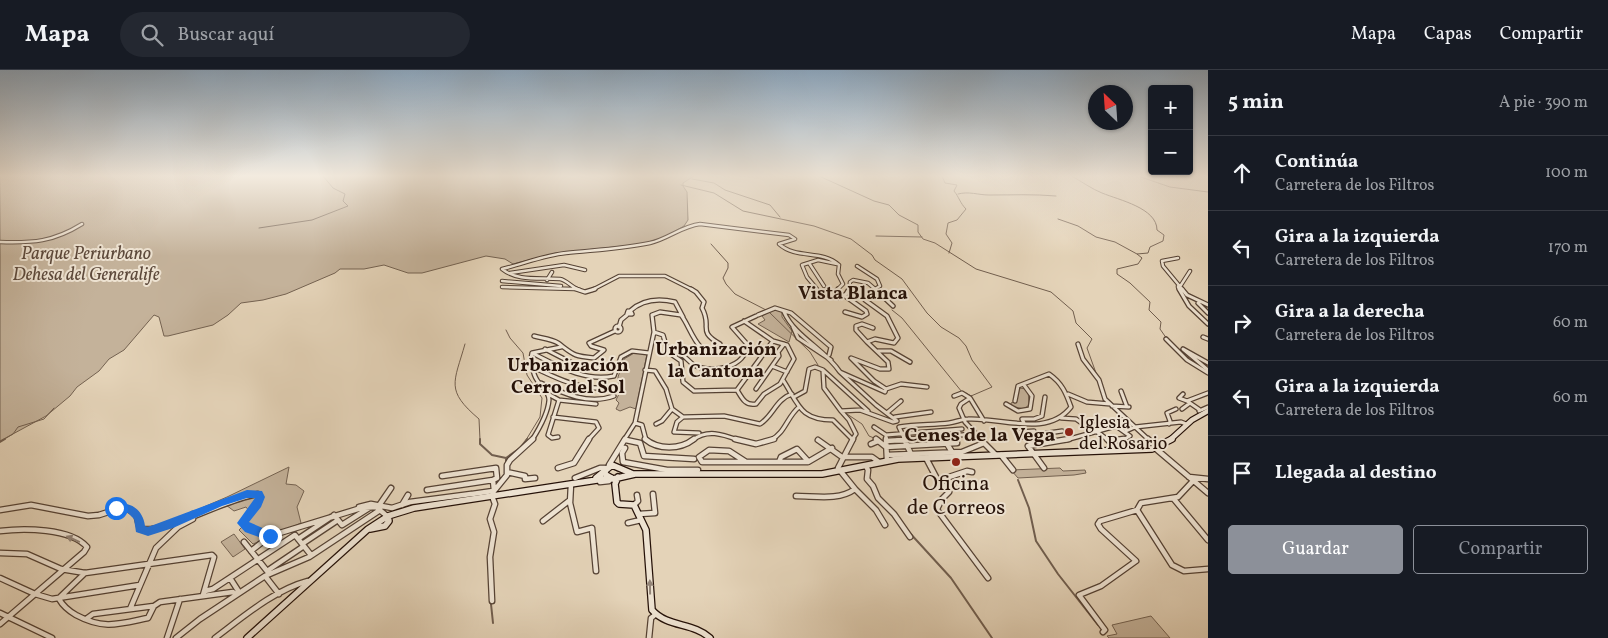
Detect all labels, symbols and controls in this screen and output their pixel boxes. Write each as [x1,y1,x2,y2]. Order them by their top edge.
search box [120,12,470,57]
text: Mapa [25,18,90,52]
icon: search [138,21,166,49]
text: Buscar aquí [178,22,274,48]
text: Mapa [1351,22,1396,47]
text: Capas [1424,22,1472,47]
text: Compartir [1500,22,1583,47]
north arrow [1088,85,1133,130]
map controls [1148,85,1193,175]
button: + [1148,85,1193,130]
text: 5 min [1228,88,1284,117]
text: A pie · 390 m [1499,92,1588,114]
button: − [1148,130,1193,175]
text: Continúa [1275,149,1358,175]
icon: ahead [1228,159,1256,187]
text: 100 m [1545,162,1588,184]
text: Carretera de los Filtros [1275,175,1434,197]
text: Gira a la izquierda [1275,224,1440,250]
icon: left [1228,234,1256,262]
text: 170 m [1548,237,1588,259]
park label: Parque Periurbano Dehesa del Generalife [13,242,160,288]
text: Carretera de los Filtros [1275,250,1434,272]
district label: Vista Blanca [798,281,908,307]
text: Gira a la derecha [1275,299,1425,325]
icon: right [1228,309,1256,337]
text: 60 m [1553,312,1588,334]
text: Carretera de los Filtros [1275,325,1434,347]
district label: Urbanización la Cantona [655,337,777,385]
district label: Urbanización Cerro del Sol [507,353,629,401]
text: Gira a la izquierda [1275,374,1440,400]
icon: left [1228,384,1256,412]
text: 60 m [1553,387,1588,409]
text: Carretera de los Filtros [1275,400,1434,422]
place label: Iglesia del Rosario [1079,411,1167,457]
district label: Cenes de la Vega [905,422,1056,450]
marker: Iglesia del Rosario [1063,426,1075,438]
marker: Oficina de Correos [950,456,962,468]
icon: arrive [1228,459,1256,487]
text: Llegada al destino [1275,460,1437,486]
place label: Oficina de Correos [907,470,1005,523]
route start [105,497,128,520]
route end [259,525,282,548]
button: Guardar [1228,525,1403,574]
button: Compartir [1413,525,1588,574]
one-way arrow [66,534,80,542]
one-way arrow [646,578,654,594]

